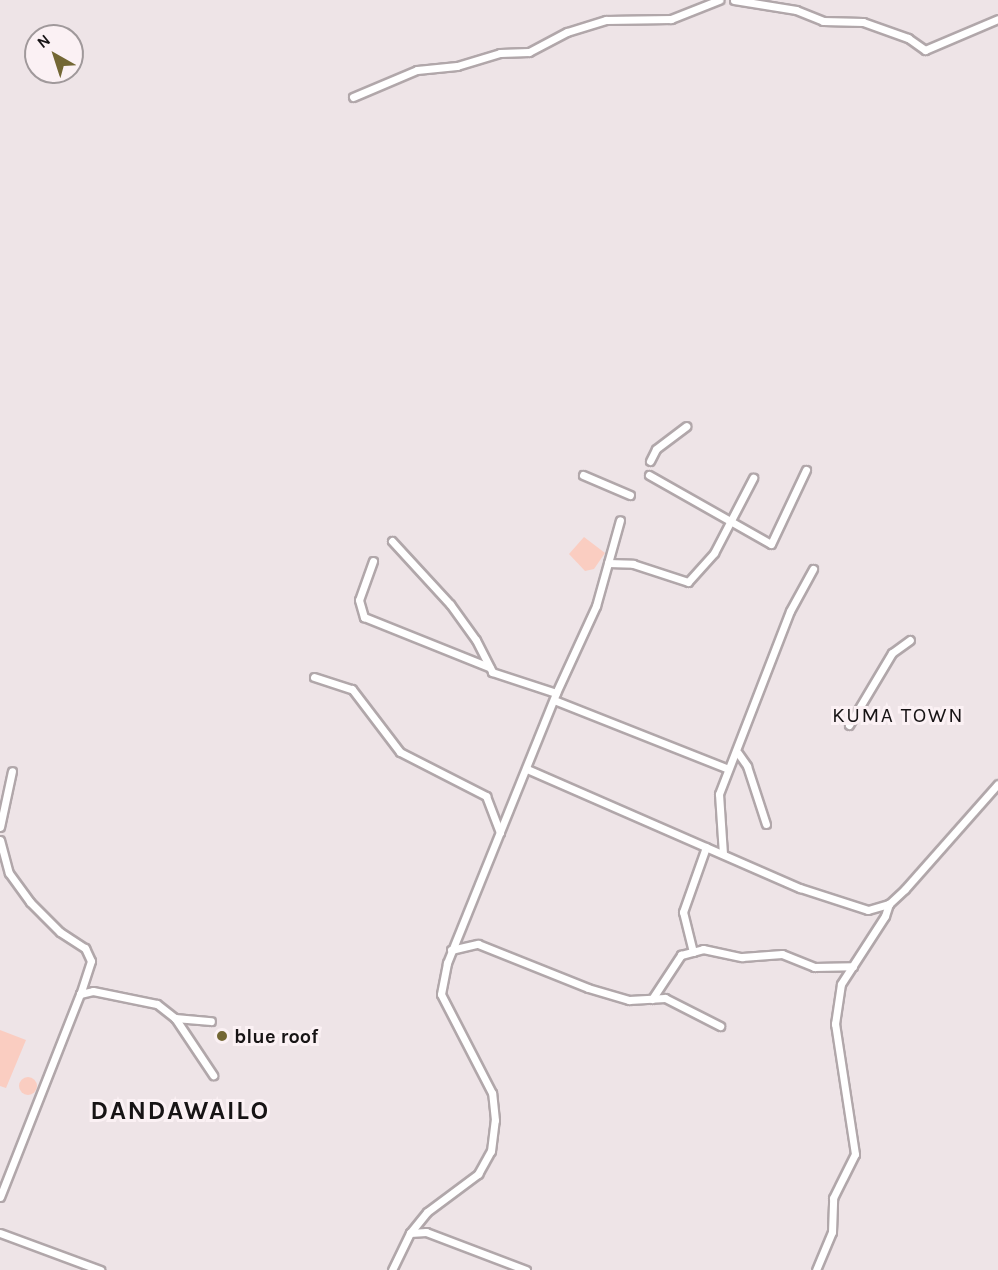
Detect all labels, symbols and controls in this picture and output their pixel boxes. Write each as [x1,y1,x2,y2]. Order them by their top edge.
north arrow [24,24,84,84]
text: N [33,30,54,52]
district label: KUMA TOWN [832,702,964,728]
place label: blue roof [234,1024,318,1048]
marker: blue roof [215,1029,229,1043]
district label: DANDAWAILO [90,1095,270,1127]

